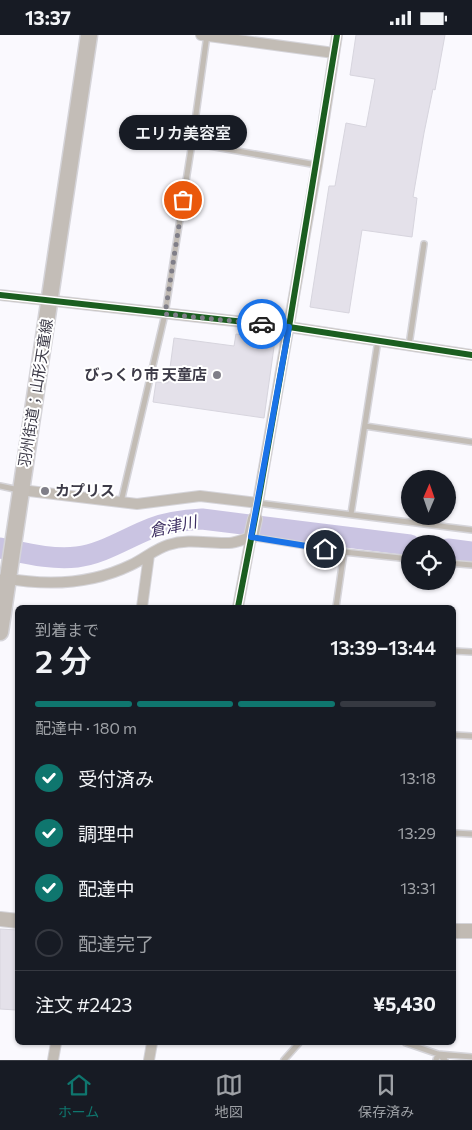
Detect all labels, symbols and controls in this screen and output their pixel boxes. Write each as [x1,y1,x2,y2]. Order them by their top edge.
text: 13:37 [25,6,71,29]
callout: エリカ美容室 [119,115,247,150]
text: エリカ美容室 [135,123,231,142]
pin [162,179,204,221]
icon: bag [169,186,197,214]
courier [237,299,287,349]
icon: car [248,310,276,338]
street label: 羽州街道；山形天童線 [14,317,56,468]
place label: びっくり市 天童店 [84,365,207,383]
marker: びっくり市 天童店 [211,369,223,381]
north arrow [401,470,456,525]
map controls [401,470,456,590]
place label: カプリス [55,481,115,499]
marker: カプリス [39,485,51,497]
water label: 倉津川 [147,511,200,540]
pin [304,528,346,570]
icon: home [311,535,339,563]
button: locate [401,535,456,590]
text: 到着まで [35,620,99,639]
text: 13:39–13:44 [330,636,436,659]
text: 2 分 [35,640,91,680]
text: 配達中 · 180 m [35,718,137,737]
icon: check [35,764,63,792]
text: 受付済み [78,767,154,790]
text: 13:18 [400,768,436,787]
icon: check [35,819,63,847]
text: 調理中 [78,822,135,845]
text: 13:29 [398,823,436,842]
icon: check [35,874,63,902]
text: 配達中 [78,877,135,900]
text: 13:31 [400,878,436,897]
text: 配達完了 [78,932,154,955]
text: ¥5,430 [373,992,436,1015]
text: 注文 #2423 [35,993,132,1016]
tab: ホーム [58,1071,99,1121]
tab: 地図 [215,1071,243,1121]
tab: 保存済み [358,1071,414,1121]

